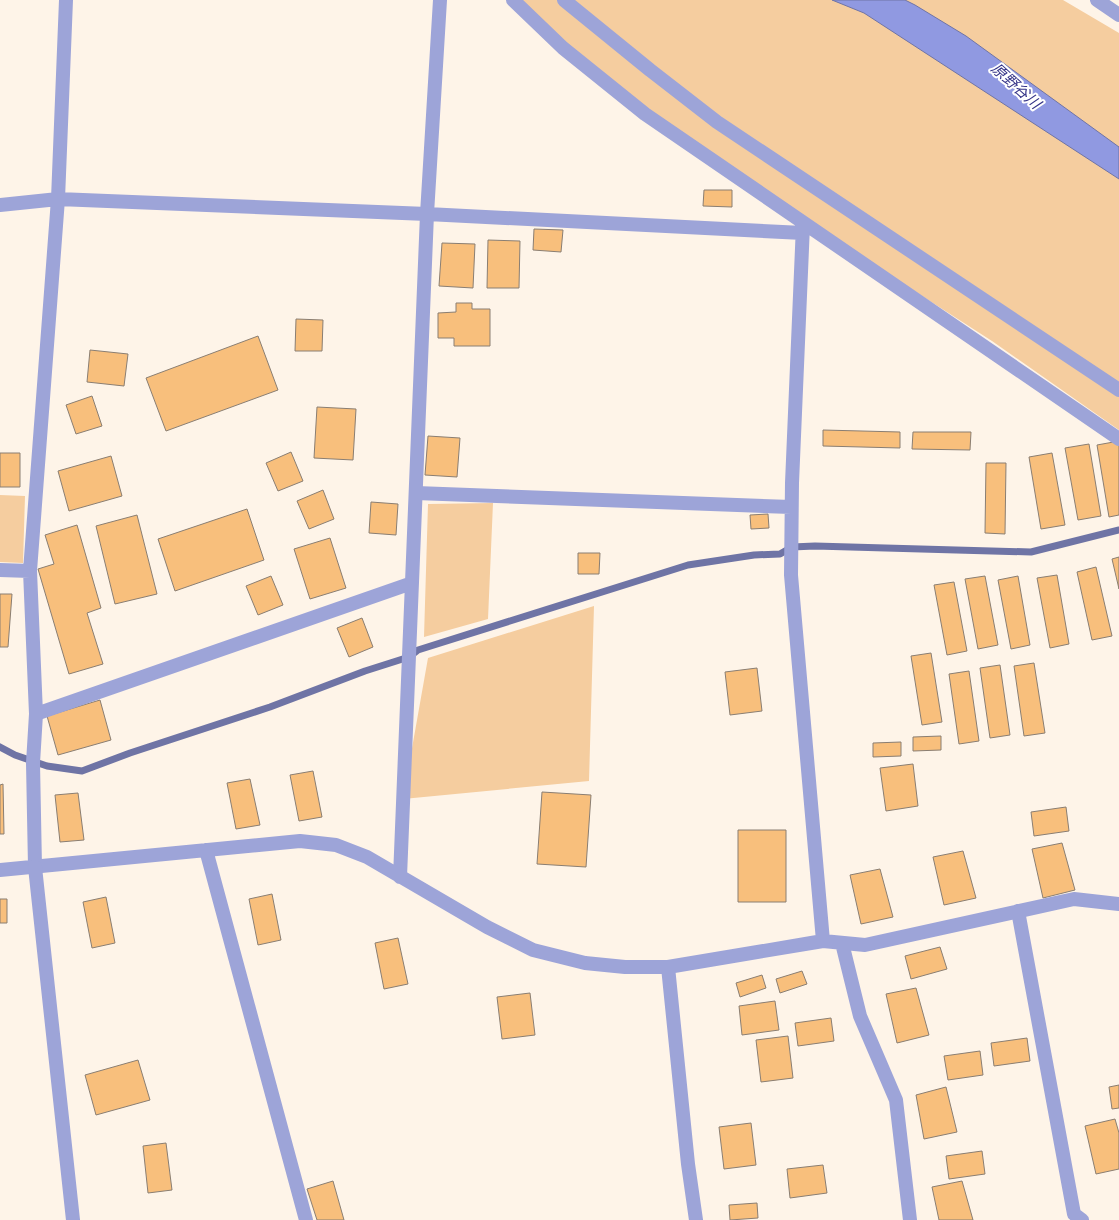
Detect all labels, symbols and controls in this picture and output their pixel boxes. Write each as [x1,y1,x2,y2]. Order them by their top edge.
water label: 原野谷川 [988,59,1046,114]

